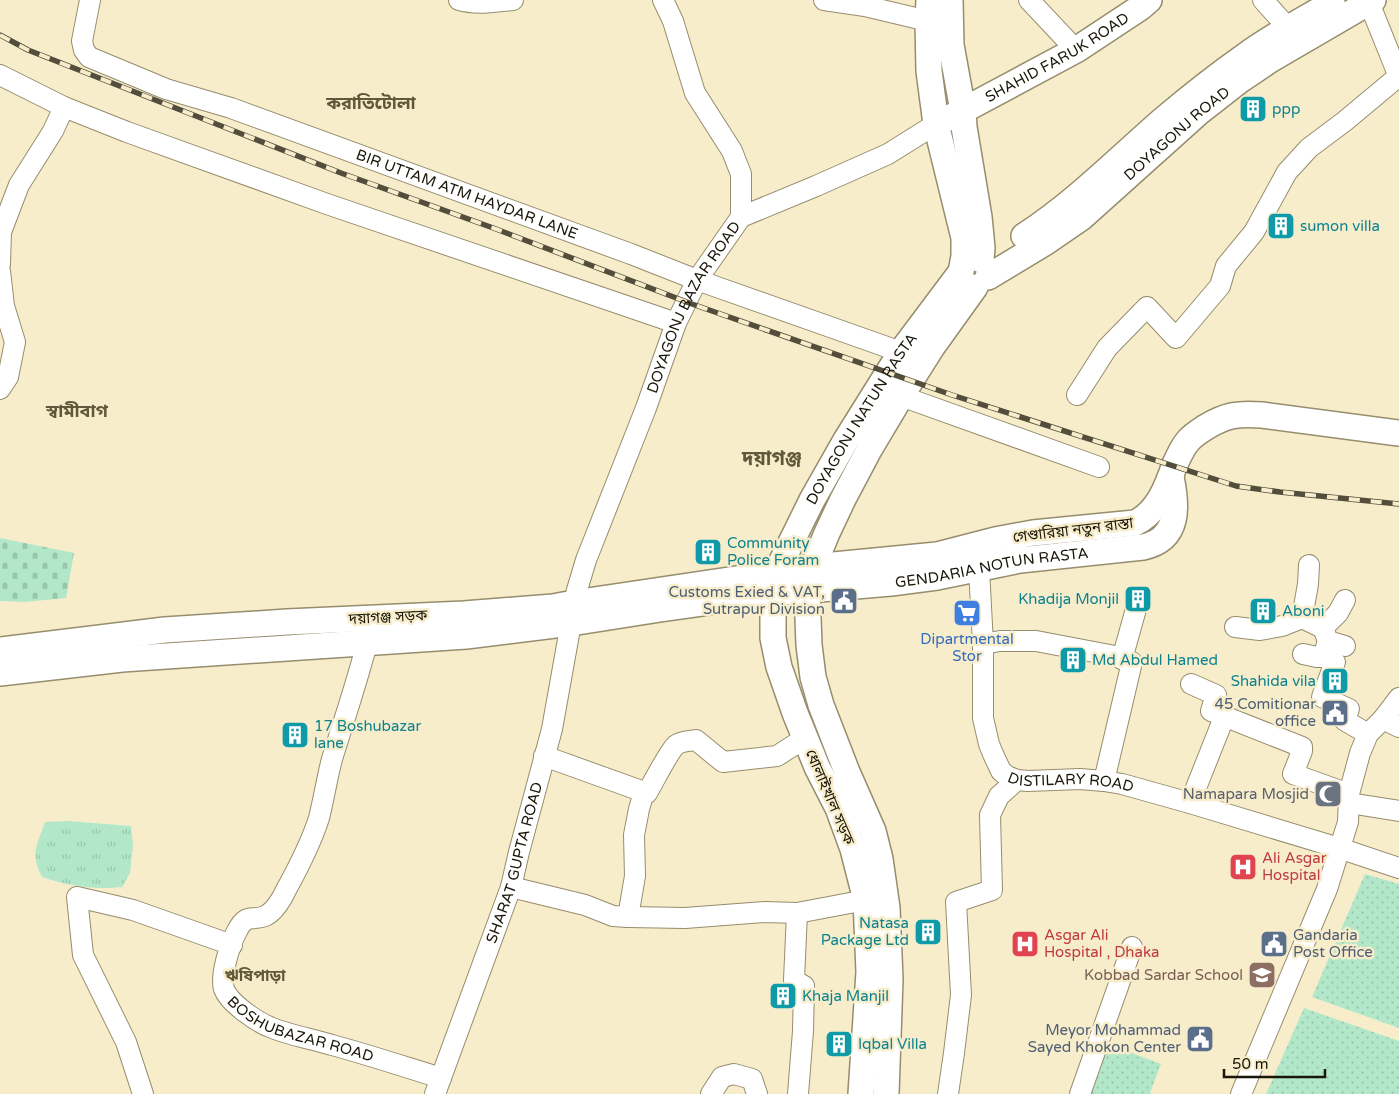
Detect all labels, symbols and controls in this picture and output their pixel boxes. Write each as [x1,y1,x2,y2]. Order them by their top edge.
street label: SHAHID FARUK ROAD [982,9,1132,106]
street label: DOYAGONJ ROAD [1120,83,1233,184]
district label: করাতিটোলা [325,92,417,114]
building icon: ppp [1238,94,1268,124]
place label: ppp [1272,100,1300,118]
street label: BIR UTTAM ATM HAYDAR LANE [354,145,580,243]
building icon: sumon villa [1266,211,1296,241]
place label: sumon villa [1300,217,1380,235]
street label: DOYAGONJ BAZAR ROAD [643,218,744,396]
street label: DOYAGONJ NATUN RASTA [802,330,921,508]
district label: স্বামীবাগ [45,400,108,422]
district label: দয়াগঞ্জ [741,447,802,471]
street label: গেণ্ডারিয়া নতুন রাস্তা [1012,514,1135,546]
place label: Community Police Foram [727,534,819,569]
building icon: Community Police Foram [693,537,723,567]
street label: GENDARIA NOTUN RASTA [894,544,1089,591]
place label: Customs Exied & VAT, Sutrapur Division [668,583,825,618]
building icon: Khadija Monjil [1123,584,1153,614]
public building icon: Customs Exied & VAT, Sutrapur Division [829,586,859,616]
place label: Khadija Monjil [1018,590,1119,608]
building icon: Aboni [1248,596,1278,626]
supermarket icon: Dipartmental Stor [952,598,982,628]
place label: Aboni [1282,602,1325,620]
street label: দয়াগঞ্জ সড়ক [347,606,429,628]
place label: Dipartmental Stor [920,630,1014,665]
building icon: Md Abdul Hamed [1058,645,1088,675]
place label: Md Abdul Hamed [1092,651,1218,669]
building icon: Shahida vila [1320,666,1350,696]
place label: Shahida vila [1231,672,1316,690]
place label: 45 Comitionar office [1215,695,1316,730]
public building icon: 45 Comitionar office [1320,698,1350,728]
place label: 17 Boshubazar lane [314,717,421,752]
building icon: 17 Boshubazar lane [280,720,310,750]
street label: ধোলাইখাল সড়ক [802,746,859,848]
street label: DISTILARY ROAD [1005,768,1136,796]
mosque icon: Namapara Mosjid [1313,779,1343,809]
street label: SHARAT GUPTA ROAD [482,780,546,946]
place label: Namapara Mosjid [1183,785,1309,803]
place label: Ali Asgar Hospital [1262,849,1327,884]
hospital icon: Ali Asgar Hospital [1228,852,1258,882]
place label: Natasa Package Ltd [821,914,909,949]
building icon: Natasa Package Ltd [913,917,943,947]
place label: Asgar Ali Hospital , Dhaka [1044,926,1159,961]
place label: Gandaria Post Office [1293,926,1373,961]
hospital icon: Asgar Ali Hospital , Dhaka [1010,929,1040,959]
public building icon: Gandaria Post Office [1259,929,1289,959]
school or university icon: Kobbad Sardar School [1247,960,1277,990]
district label: ঋষিপাড়া [224,966,286,986]
place label: Kobbad Sardar School [1084,966,1243,984]
building icon: Khaja Manjil [768,981,798,1011]
place label: Khaja Manjil [802,987,889,1005]
street label: BOSHUBAZAR ROAD [224,992,376,1066]
place label: Meyor Mohammad Sayed Khokon Center [1028,1021,1181,1056]
public building icon: Meyor Mohammad Sayed Khokon Center [1185,1024,1215,1054]
building icon: Iqbal Villa [824,1029,854,1059]
place label: Iqbal Villa [858,1035,927,1053]
scale bar [1224,1046,1325,1078]
text: 50 m [1232,1055,1269,1073]

